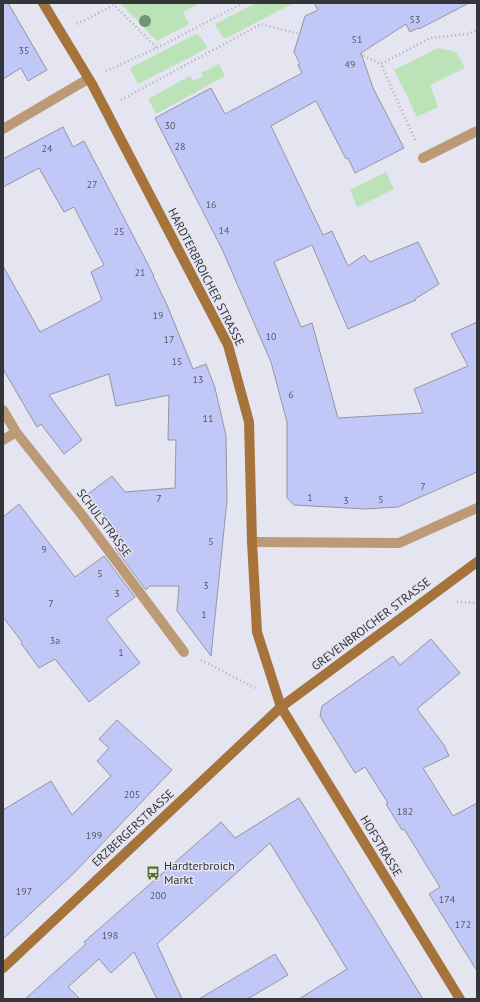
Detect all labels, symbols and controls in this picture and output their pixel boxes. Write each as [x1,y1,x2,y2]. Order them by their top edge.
house number: 53 [410,13,420,26]
house number: 51 [352,33,362,46]
house number: 35 [19,44,29,57]
house number: 49 [345,58,355,71]
house number: 30 [165,119,176,132]
house number: 28 [175,140,185,153]
house number: 24 [42,142,53,155]
house number: 27 [87,178,97,191]
house number: 16 [206,198,216,211]
street label: HARDTERBROICHER STRASSE [165,205,248,348]
house number: 14 [219,224,230,237]
house number: 25 [114,225,124,238]
house number: 21 [135,266,145,279]
house number: 19 [153,309,163,322]
house number: 10 [266,330,277,343]
house number: 17 [164,333,174,346]
house number: 15 [172,355,182,368]
house number: 13 [193,373,203,386]
house number: 6 [288,388,294,401]
house number: 11 [203,412,213,425]
house number: 7 [420,480,426,493]
street label: SCHULSTRASSE [74,486,135,560]
house number: 1 [307,491,313,504]
house number: 7 [156,492,162,505]
house number: 5 [378,493,384,506]
house number: 3 [343,494,349,507]
house number: 5 [208,535,214,548]
house number: 9 [41,543,47,556]
house number: 5 [97,567,103,580]
street label: GREVENBROICHER STRASSE [308,574,433,673]
house number: 3 [203,579,209,592]
house number: 3 [114,587,120,600]
house number: 7 [48,597,54,610]
house number: 1 [201,608,207,621]
house number: 3a [50,634,60,647]
house number: 1 [118,646,124,659]
street label: ERZBERGERSTRASSE [88,786,177,870]
house number: 205 [124,788,140,801]
house number: 182 [397,805,413,818]
street label: HOFSTRASSE [357,813,406,879]
house number: 199 [86,829,102,842]
place label: Hardterbroich Markt [164,858,235,887]
bus stop icon: Hardterbroich Markt [145,865,161,881]
house number: 197 [16,885,32,898]
house number: 200 [150,889,167,902]
house number: 174 [439,893,456,906]
house number: 172 [455,918,471,931]
house number: 198 [102,929,118,942]

